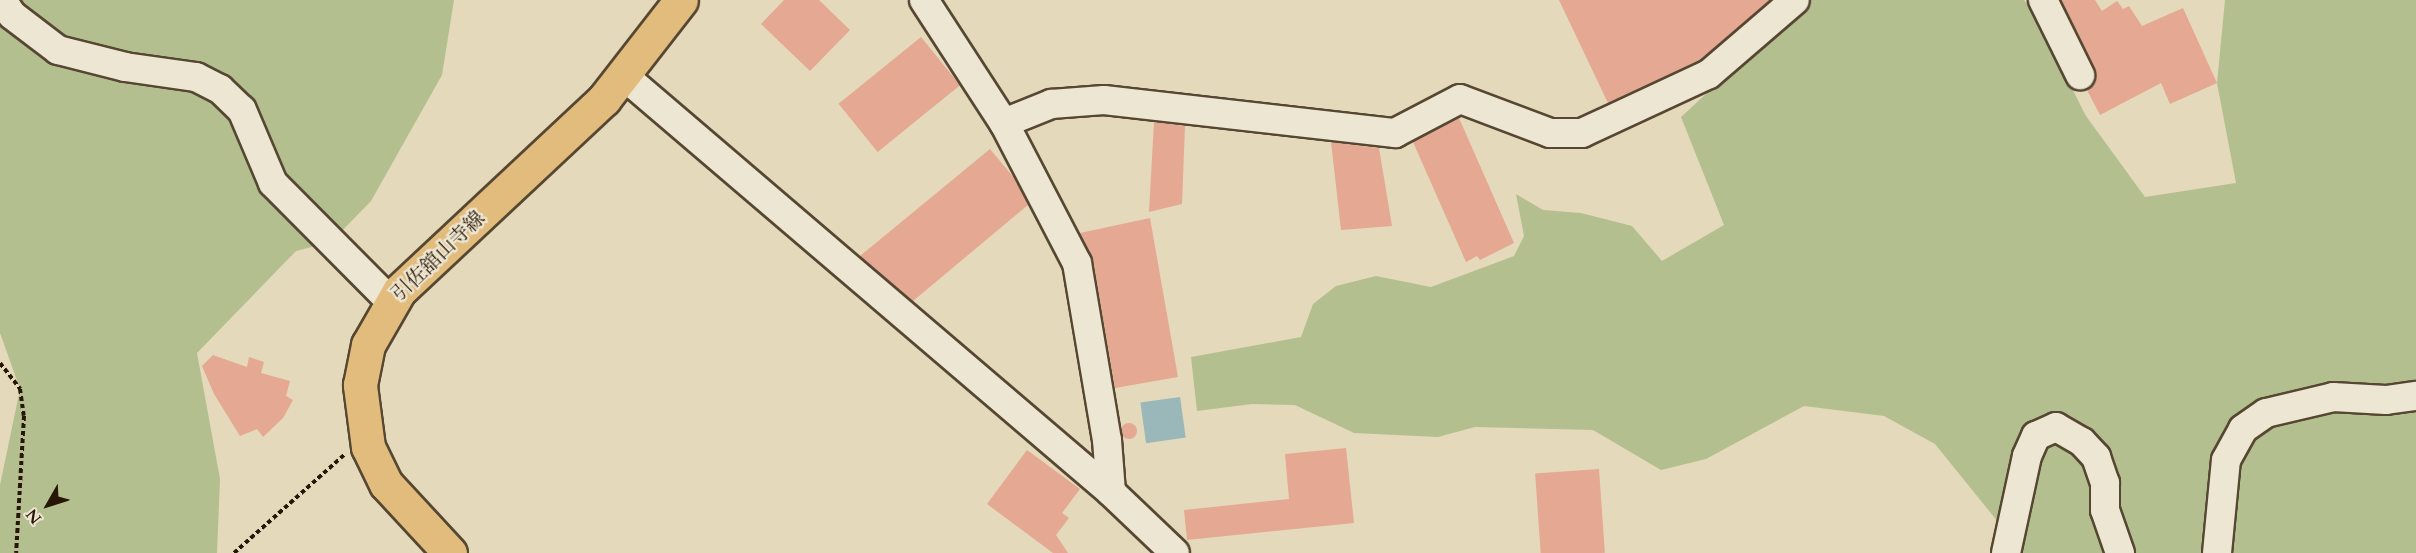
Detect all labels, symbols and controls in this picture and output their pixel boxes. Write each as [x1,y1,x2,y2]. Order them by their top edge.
street label: 引佐舘山寺線 [387,206,489,306]
north arrow [18,475,78,535]
text: N [21,504,47,529]

